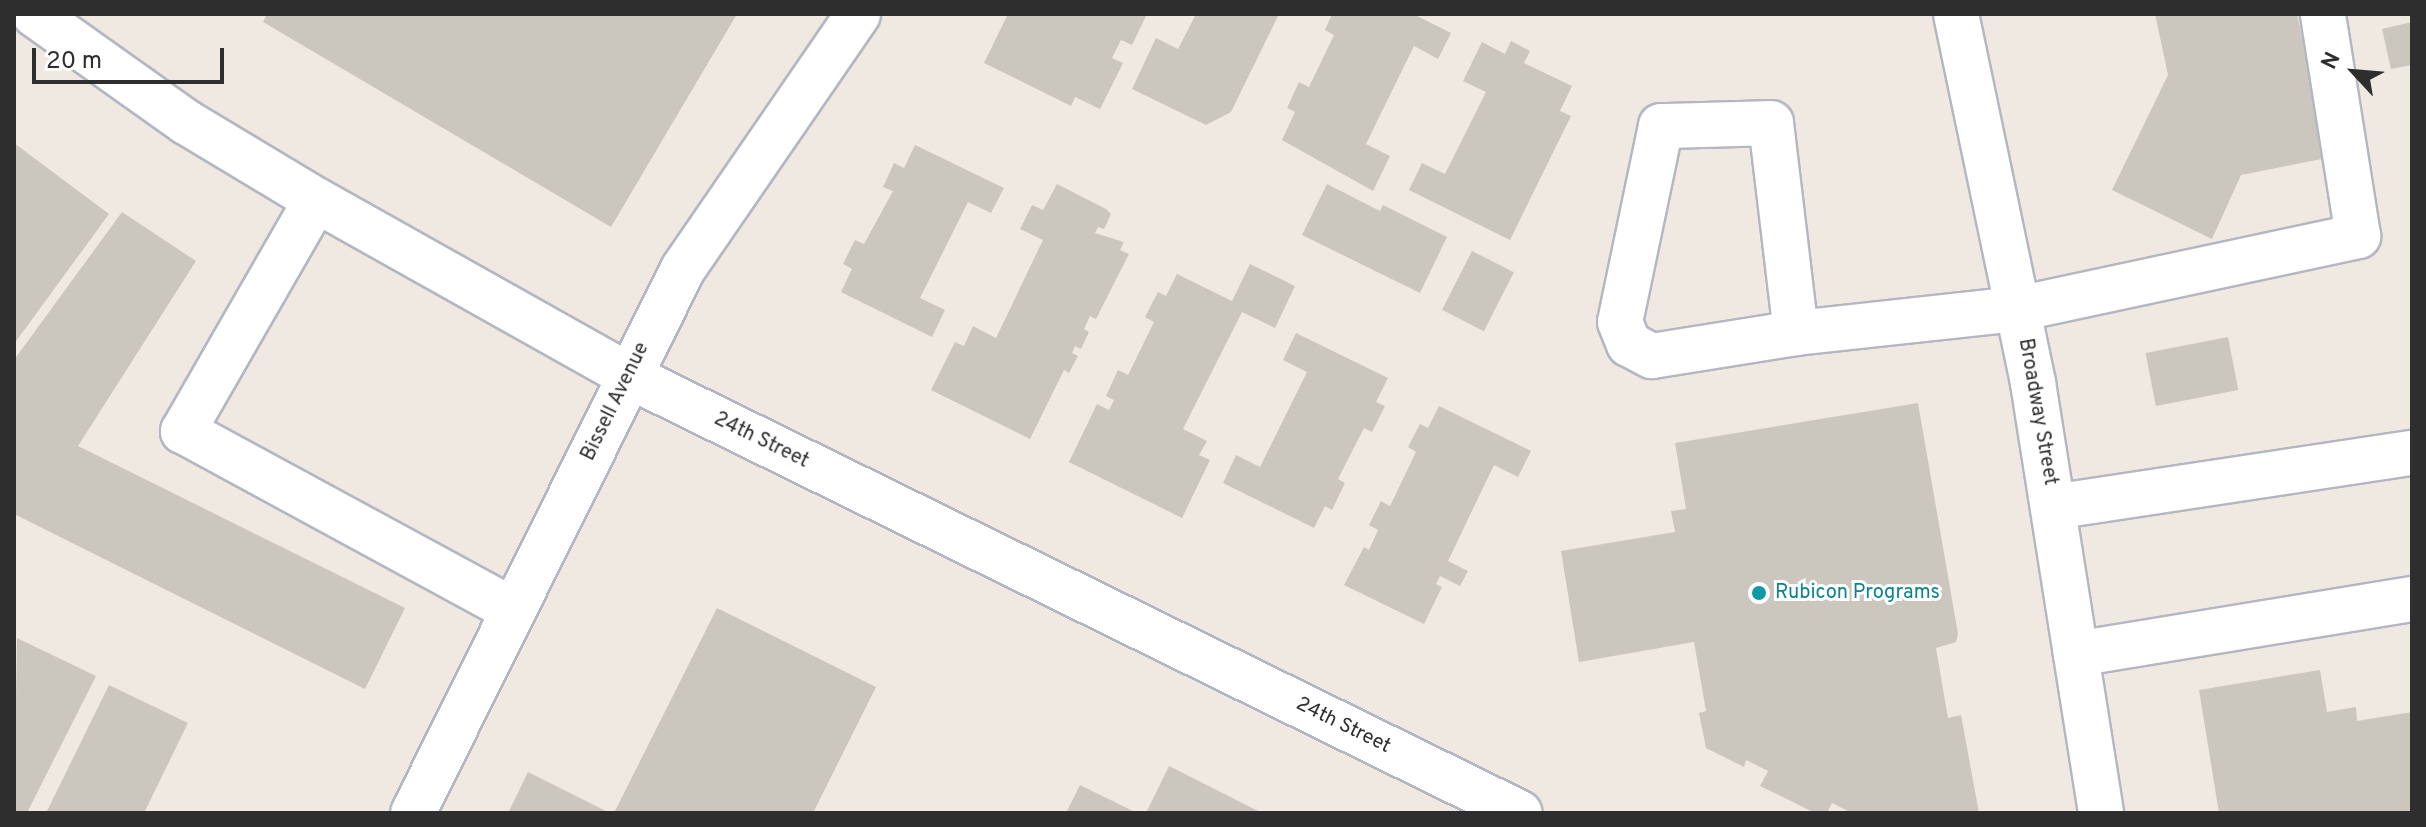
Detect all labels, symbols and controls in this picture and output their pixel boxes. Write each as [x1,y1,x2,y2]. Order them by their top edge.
scale bar [36,32,228,82]
north arrow [2314,32,2394,112]
text: 20 m [46,47,102,77]
text: N [2316,48,2348,74]
street label: Broadway Street [2012,337,2062,487]
street label: Bissell Avenue [577,339,655,465]
street label: 24th Street [710,408,812,474]
place label: Rubicon Programs [1775,581,1940,605]
marker: Rubicon Programs [1750,584,1768,602]
street label: 24th Street [1292,693,1394,759]

